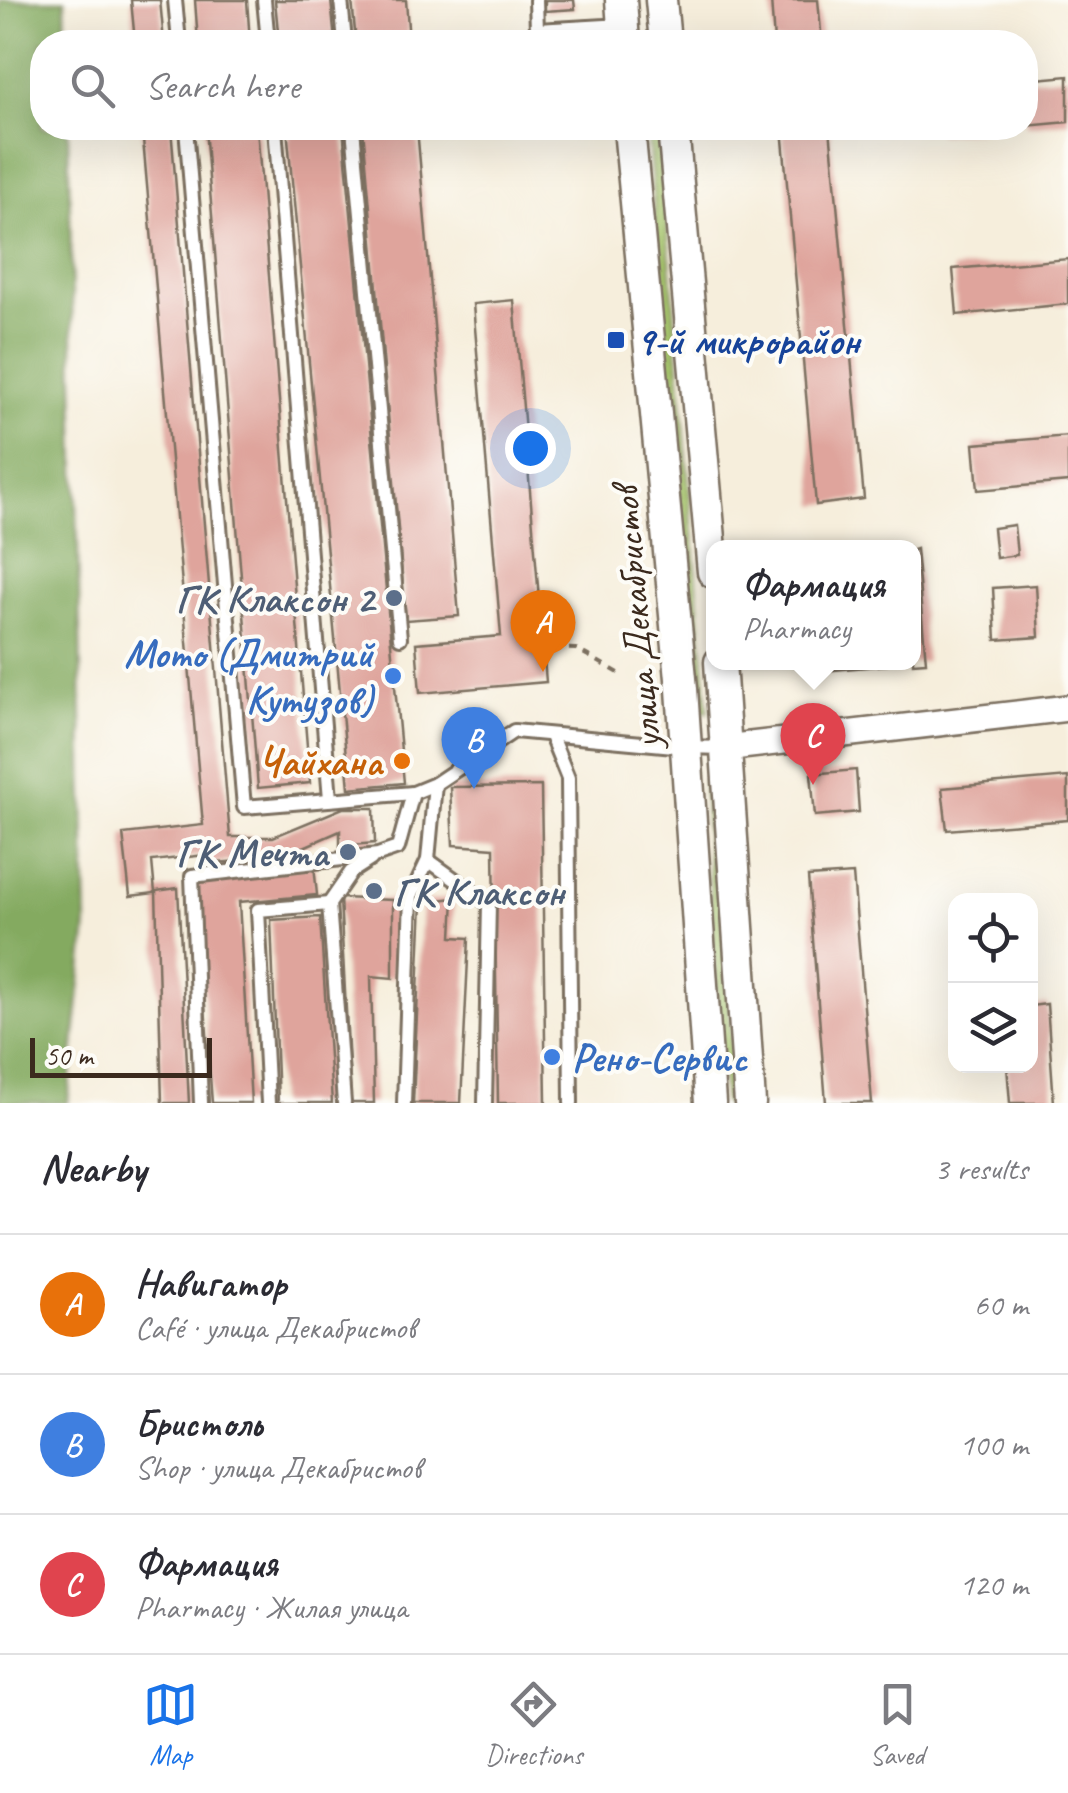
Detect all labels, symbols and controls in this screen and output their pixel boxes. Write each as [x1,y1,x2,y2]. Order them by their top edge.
search box [30,30,1038,140]
icon: search [65,58,120,113]
text: Search here [145,62,300,109]
place label: 9-й микрорайон [636,316,862,366]
marker: 9-й микрорайон [605,329,627,351]
your location [505,423,556,474]
street label: улица Декабристов [599,479,673,753]
popup [706,540,921,670]
text: Фармация [742,561,885,608]
place label: ГК Клаксон 2 [176,574,378,624]
marker: ГК Клаксон 2 [383,587,405,609]
pin: A [510,590,576,672]
text: Pharmacy [742,608,851,649]
place label: Мото (Дмитрий Кутузов) [124,629,376,725]
marker: Мото (Дмитрий Кутузов) [382,665,404,687]
pin: C [780,702,846,785]
pin: B [442,706,506,789]
place label: Чайхана [257,737,384,787]
marker: Чайхана [391,750,413,772]
place label: ГК Мечта [176,828,330,878]
marker: ГК Мечта [337,841,359,863]
place label: ГК Клаксон [394,867,567,917]
marker: ГК Клаксон [363,880,385,902]
map controls [948,893,1038,1073]
button: locate [948,893,1038,983]
button: layers [948,983,1038,1073]
scale bar [30,1033,212,1078]
place label: Рено-Сервис [572,1033,748,1083]
text: 50 m [45,1038,93,1073]
marker: Рено-Сервис [541,1046,563,1068]
text: Nearby [40,1142,146,1195]
text: 3 results [934,1148,1028,1189]
text: Навигатор [135,1260,286,1307]
text: A [64,1284,81,1325]
text: 60 m [974,1284,1028,1325]
text: Café · улица Декабристов [135,1307,415,1348]
text: Бристоль [135,1400,262,1447]
text: B [64,1424,81,1465]
text: 100 m [959,1424,1028,1465]
text: Shop · улица Декабристов [135,1447,421,1488]
text: Фармация [135,1540,278,1587]
text: C [65,1564,80,1605]
text: 120 m [959,1564,1028,1605]
text: Pharmacy · Жилая улица [135,1587,407,1628]
tab: Map [143,1677,198,1772]
tab: Directions [485,1677,583,1772]
tab: Saved [870,1677,925,1772]

